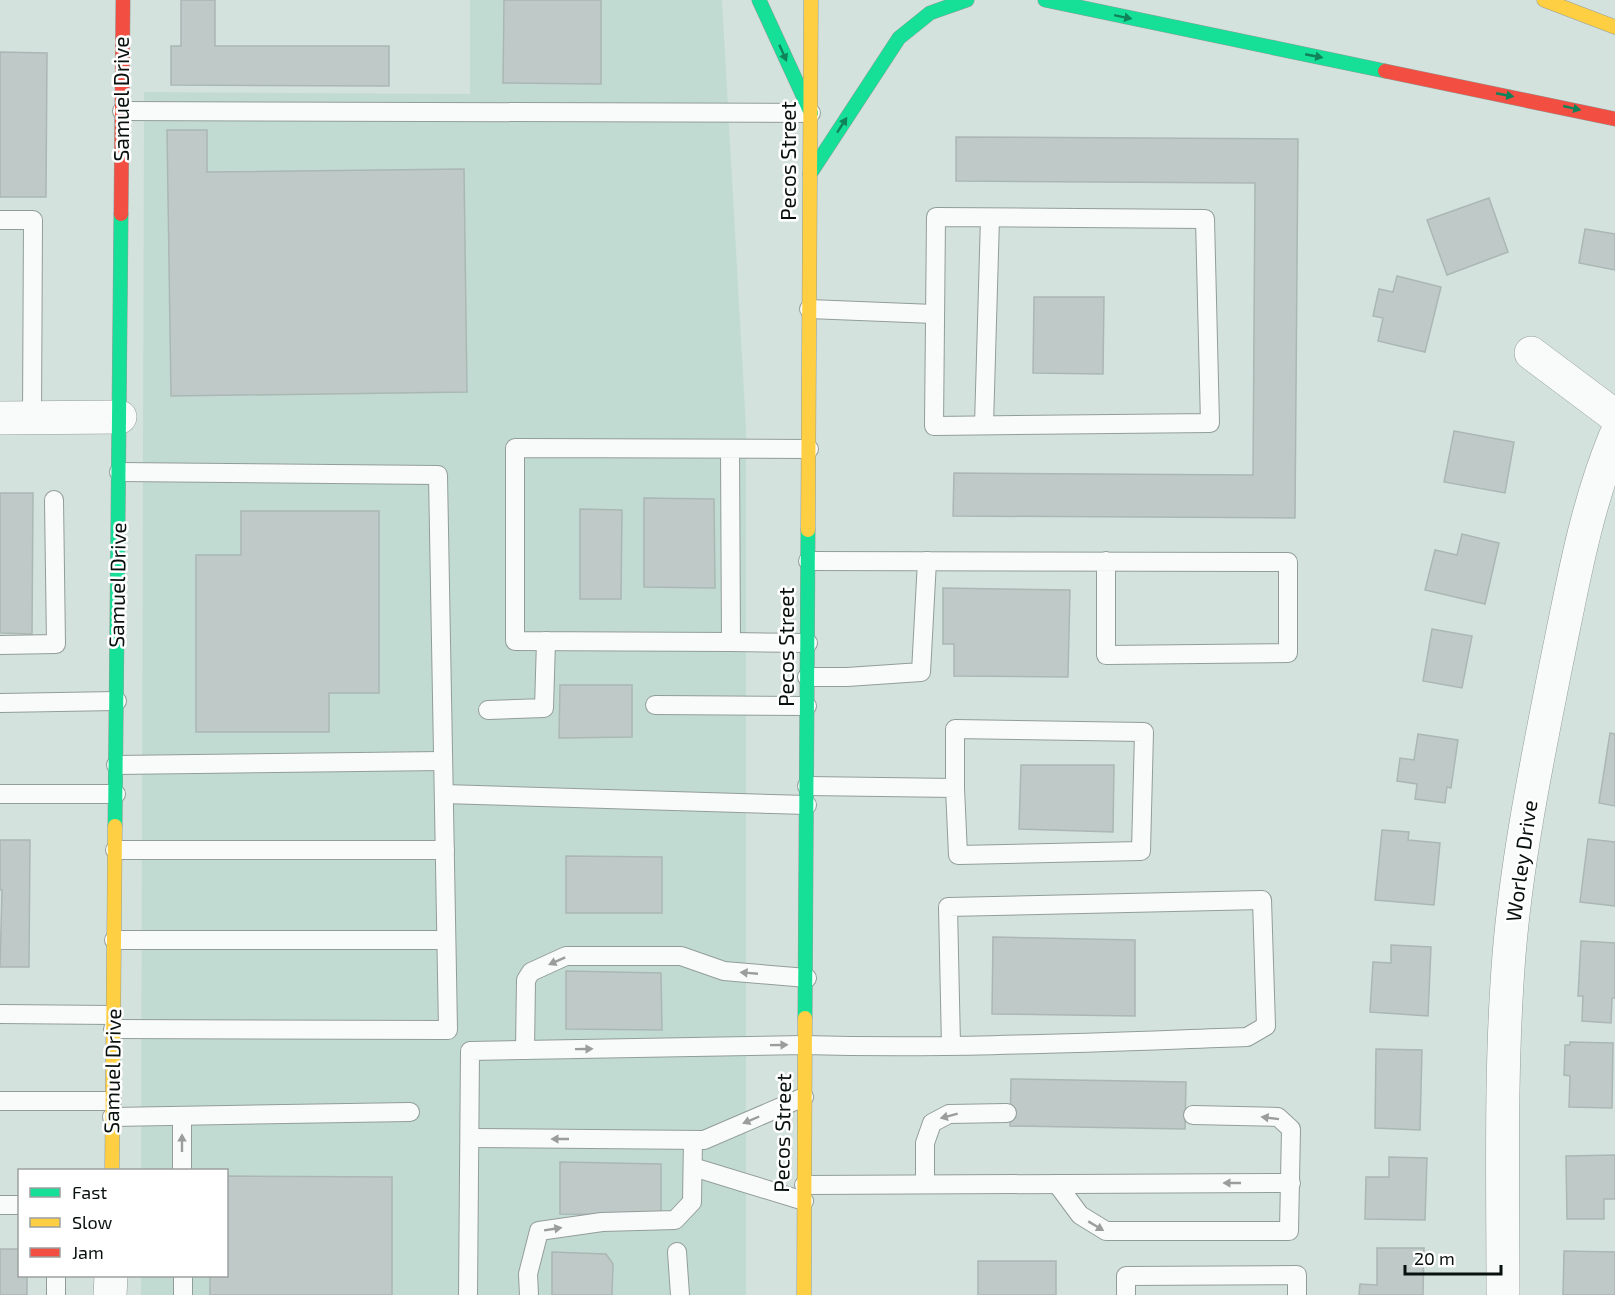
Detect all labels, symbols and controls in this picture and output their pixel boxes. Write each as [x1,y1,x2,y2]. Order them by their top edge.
one-way arrow [1114,13,1133,22]
street label: Samuel Drive [108,36,133,162]
one-way arrow [779,45,788,62]
one-way arrow [1305,52,1324,61]
one-way arrow [1496,91,1515,100]
street label: Pecos Street [775,101,800,221]
one-way arrow [1562,104,1581,114]
one-way arrow [836,116,847,133]
street label: Samuel Drive [103,522,130,648]
street label: Pecos Street [773,587,798,707]
street label: Worley Drive [1500,798,1541,923]
one-way arrow [548,956,565,965]
one-way arrow [739,968,758,978]
street label: Samuel Drive [98,1008,125,1134]
one-way arrow [769,1040,788,1050]
one-way arrow [574,1044,593,1053]
street label: Pecos Street [768,1073,795,1193]
one-way arrow [940,1112,958,1121]
one-way arrow [1260,1113,1279,1122]
one-way arrow [741,1115,759,1125]
one-way arrow [177,1134,187,1153]
one-way arrow [550,1134,569,1144]
legend [18,1169,228,1277]
one-way arrow [1223,1178,1242,1188]
text: Fast [72,1181,107,1203]
text: Slow [72,1211,113,1233]
one-way arrow [1088,1220,1105,1231]
one-way arrow [544,1225,563,1234]
scale bar [1405,1238,1501,1276]
text: Jam [72,1241,104,1263]
text: 20 m [1414,1247,1455,1269]

